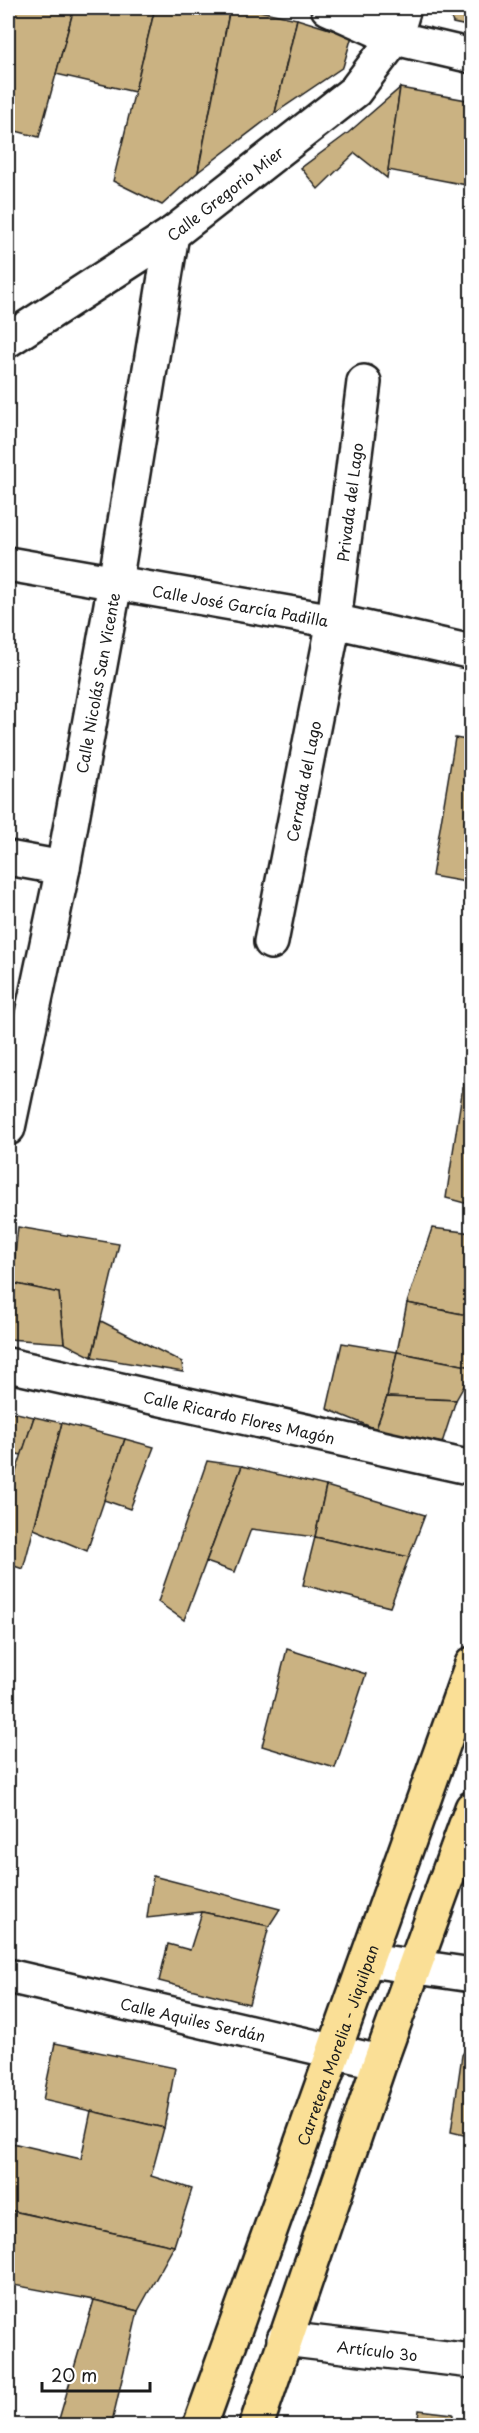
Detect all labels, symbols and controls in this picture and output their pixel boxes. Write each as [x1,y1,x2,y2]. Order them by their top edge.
street label: Calle Gregorio Mier [161,140,288,246]
street label: Privada del Lago [330,441,368,563]
street label: Calle José García Padilla [150,578,331,631]
street label: Calle Nicolás San Vicente [69,591,125,775]
street label: Cerrada del Lago [279,718,326,844]
street label: Calle Ricardo Flores Magón [141,1384,337,1449]
street label: Carretera Morelia - Jiquilpan [290,1941,383,2148]
street label: Calle Aquiles Serdán [118,1991,268,2047]
street label: Artículo 3o [336,2334,419,2366]
scale bar [42,2355,150,2393]
text: 20 m [51,2361,97,2388]

